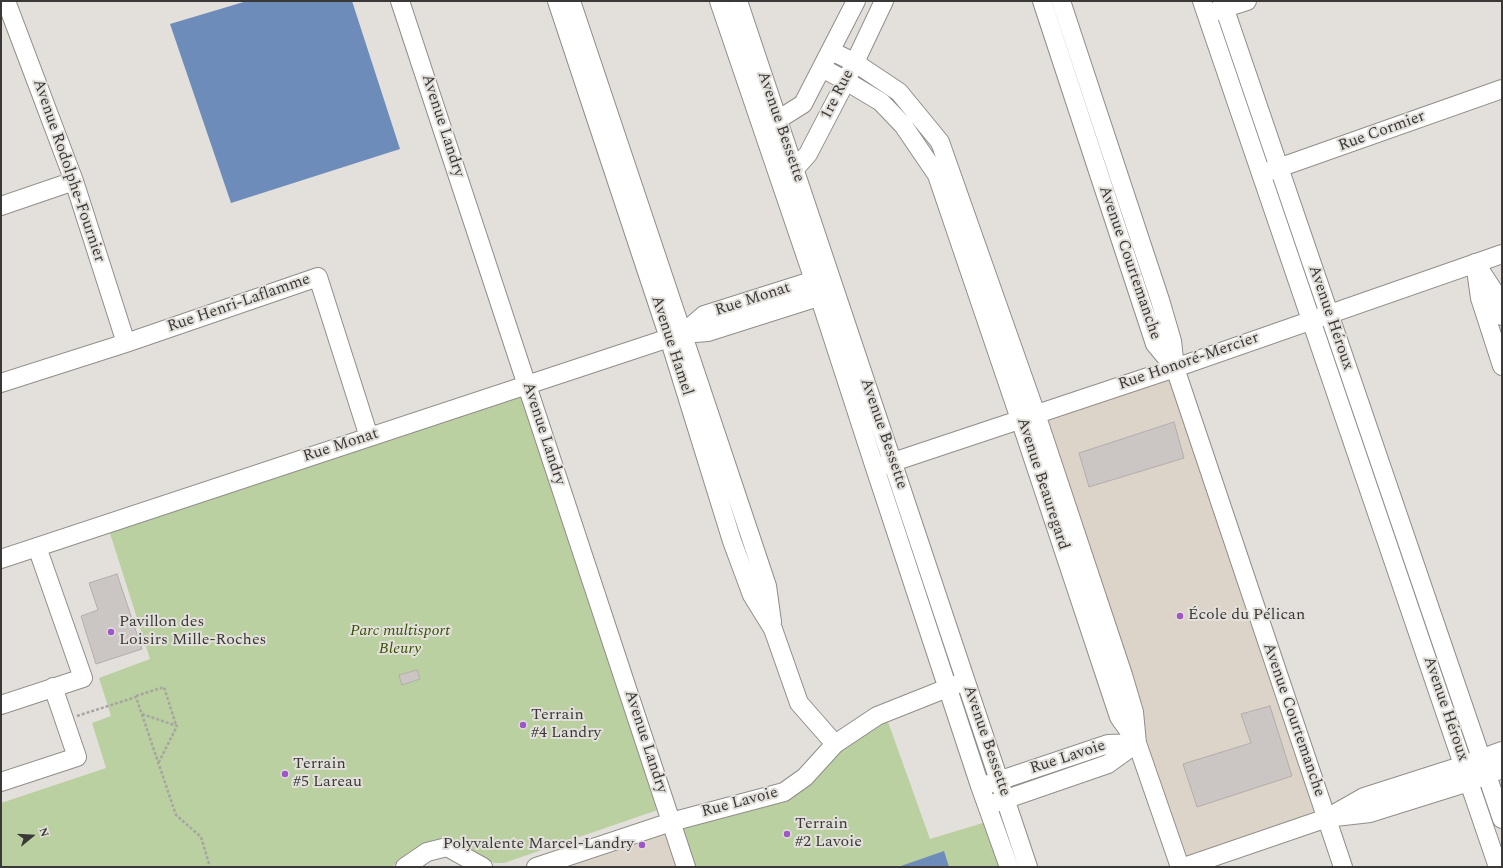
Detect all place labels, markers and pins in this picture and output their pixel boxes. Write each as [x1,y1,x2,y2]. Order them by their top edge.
place label: École du Pélican [1188,606,1305,626]
marker: École du Pélican [1175,611,1185,621]
place label: Pavillon des Loisirs Mille-Roches [119,613,267,651]
marker: Pavillon des Loisirs Mille-Roches [106,627,116,637]
place label: Terrain #4 Landry [531,706,601,744]
marker: Terrain #4 Landry [518,720,528,730]
place label: Terrain #5 Lareau [293,755,362,793]
marker: Terrain #5 Lareau [280,769,290,779]
place label: Terrain #2 Lavoie [795,815,862,853]
marker: Terrain #2 Lavoie [782,829,792,839]
place label: Polyvalente Marcel-Landry [443,835,634,855]
marker: Polyvalente Marcel-Landry [637,840,647,850]

